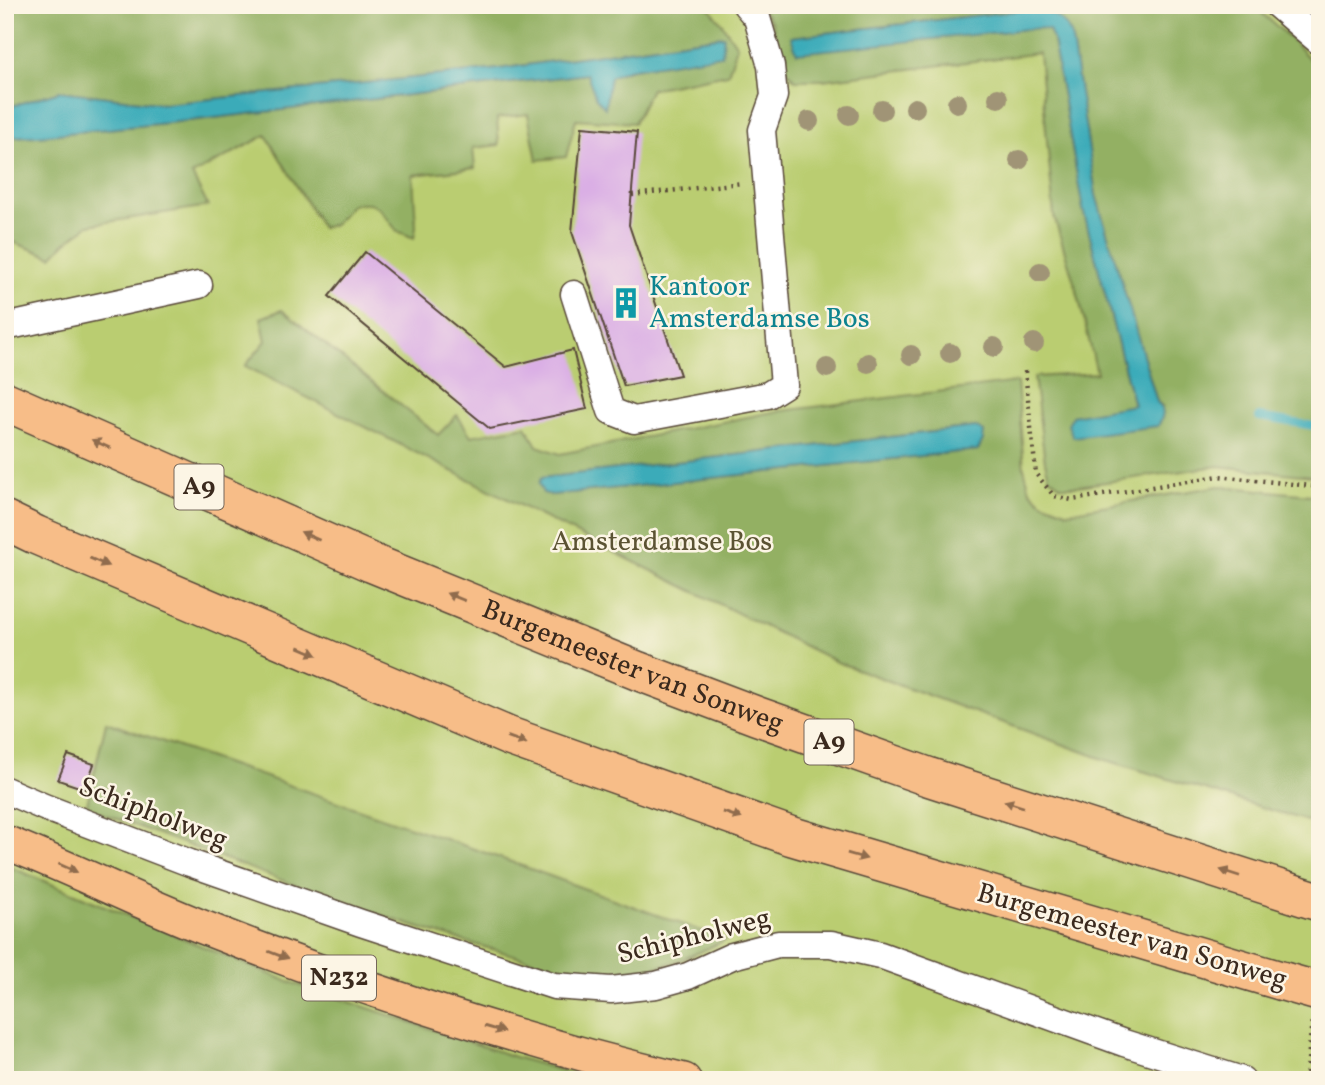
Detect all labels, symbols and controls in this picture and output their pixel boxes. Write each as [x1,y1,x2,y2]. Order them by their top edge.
place label: Kantoor Amsterdamse Bos [649,268,870,339]
building icon: Kantoor Amsterdamse Bos [609,286,643,320]
one-way arrow [91,438,112,449]
road number: A9 [174,464,224,509]
park label: Amsterdamse Bos [552,523,772,562]
one-way arrow [299,530,320,541]
one-way arrow [88,557,109,568]
street label: Burgemeester van Sonweg [476,590,789,743]
one-way arrow [445,592,466,603]
one-way arrow [298,645,318,657]
road number: A9 [804,720,854,764]
one-way arrow [507,734,528,745]
street label: Schipholweg [73,768,233,860]
one-way arrow [1003,798,1024,809]
one-way arrow [721,810,742,821]
one-way arrow [846,851,867,861]
one-way arrow [58,862,78,874]
one-way arrow [1220,868,1241,878]
street label: Burgemeester van Sonweg [972,874,1292,1000]
street label: Schipholweg [613,899,775,975]
one-way arrow [268,950,289,961]
road number: N232 [302,956,376,1001]
one-way arrow [483,1024,504,1034]

